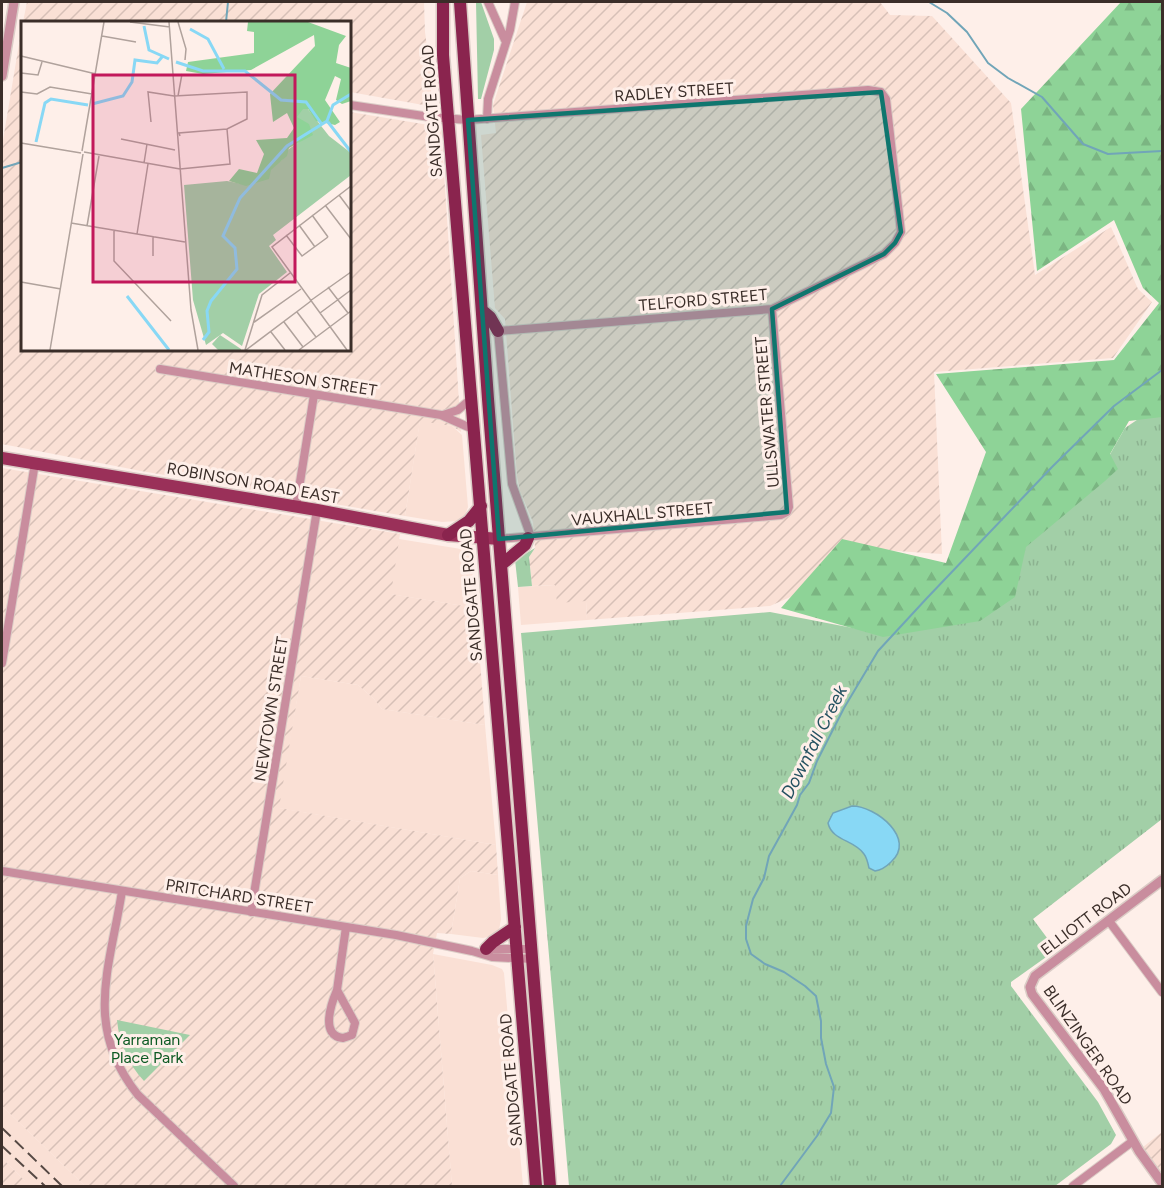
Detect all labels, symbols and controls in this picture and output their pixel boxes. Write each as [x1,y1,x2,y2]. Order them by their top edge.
inset map [21,21,351,351]
street label: SANDGATE ROAD [418,44,446,178]
street label: RADLEY STREET [614,78,735,106]
street label: TELFORD STREET [638,285,768,315]
street label: ULLSWATER STREET [751,335,783,489]
street label: MATHESON STREET [228,358,378,400]
street label: ROBINSON ROAD EAST [165,458,341,508]
street label: VAUXHALL STREET [570,498,714,530]
street label: SANDGATE ROAD [456,528,486,662]
street label: NEWTOWN STREET [250,635,292,783]
water label: Downfall Creek [776,681,853,802]
street label: PRITCHARD STREET [164,875,314,917]
street label: ELLIOTT ROAD [1037,879,1135,959]
street label: BLINZINGER ROAD [1040,982,1136,1108]
street label: SANDGATE ROAD [496,1013,526,1147]
park label: Yarraman Place Park [111,1030,184,1067]

